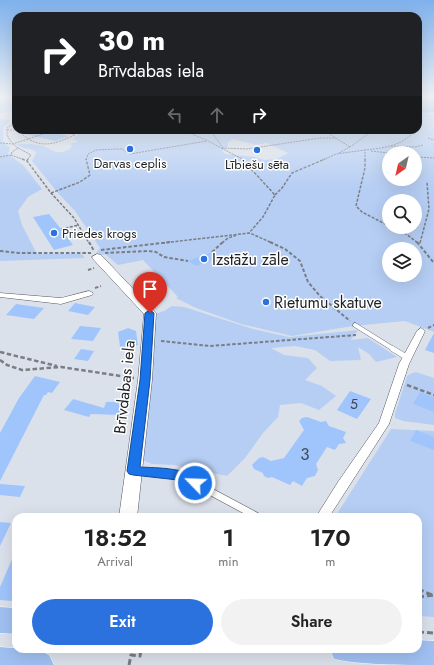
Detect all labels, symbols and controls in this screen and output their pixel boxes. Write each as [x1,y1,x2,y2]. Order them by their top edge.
text: 30 m [98,20,165,61]
icon: right [32,28,84,80]
text: Brīvdabas iela [98,58,204,84]
icon: left [164,104,186,126]
icon: ahead [206,104,228,126]
icon: right [248,104,270,126]
marker: Darvas ceplis [125,144,135,154]
marker: Lībiešu sēta [252,145,262,155]
north arrow [382,146,422,186]
map controls [382,146,422,282]
place label: Darvas ceplis [94,154,166,173]
place label: Lībiešu sēta [225,155,289,174]
button: search [382,194,422,234]
place label: Priedes krogs [62,224,136,243]
marker: Priedes krogs [49,228,59,238]
button: layers [382,242,422,282]
place label: Izstāžu zāle [212,248,289,271]
marker: Izstāžu zāle [199,254,209,264]
pin [133,272,167,313]
icon: arrive [139,278,161,300]
place label: Rietumu skatuve [274,291,382,314]
marker: Rietumu skatuve [261,297,271,307]
street label: Brīvdabas iela [108,339,141,435]
house number: 5 [350,394,358,414]
house number: 3 [300,442,310,466]
position arrow [174,462,216,504]
text: 18:52 [83,520,147,555]
text: 1 [222,520,234,555]
text: 170 [310,520,351,555]
text: Arrival [97,552,133,571]
text: min [218,552,238,571]
text: m [325,552,335,571]
button: Exit [32,599,213,645]
button: Share [221,599,402,645]

